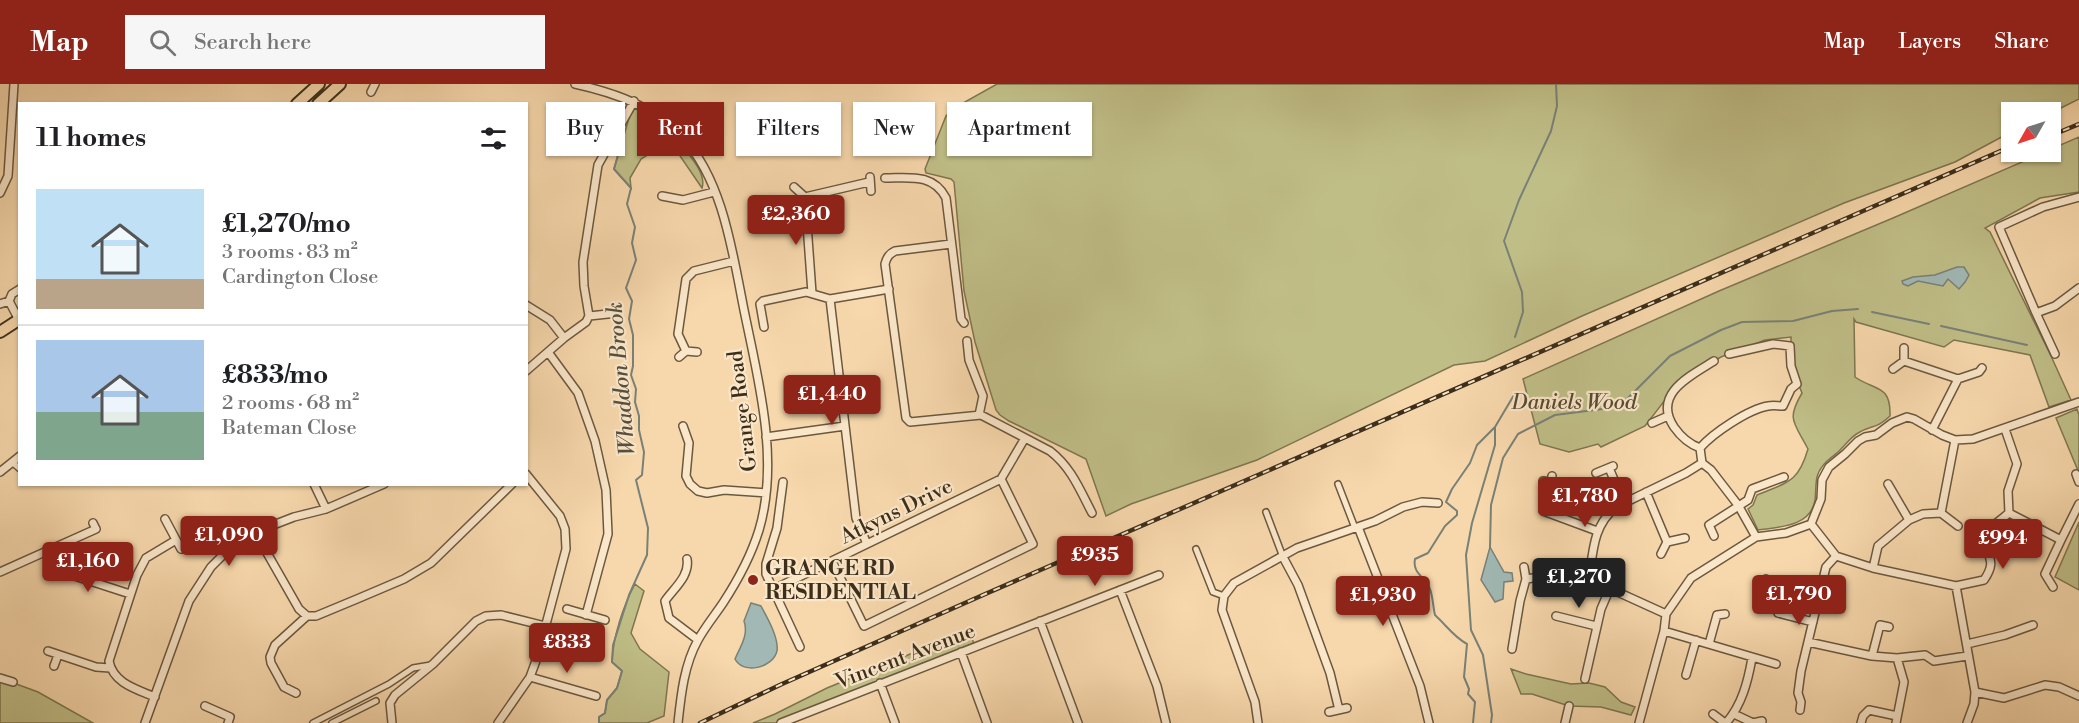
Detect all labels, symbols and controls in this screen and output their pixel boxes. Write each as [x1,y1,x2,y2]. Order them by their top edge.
search box [125,15,545,69]
text: Map [30,25,89,60]
icon: search [146,26,179,59]
text: Search here [194,29,311,56]
text: Map [1824,29,1865,55]
text: Layers [1898,29,1961,55]
text: Share [1994,29,2049,55]
chip: Buy [546,102,625,156]
chip: Rent [637,102,724,156]
chip: Filters [736,102,841,156]
chip: New [853,102,935,156]
chip: Apartment [947,102,1092,156]
north arrow [2001,102,2061,162]
map controls [2001,102,2061,162]
text: 11 homes [36,122,146,154]
icon: filters [477,122,510,155]
pin: £2,360 [747,195,845,246]
text: £2,360 [761,202,831,227]
text: £1,270/mo [222,208,351,240]
icon: home [84,213,156,285]
text: 3 rooms · 83 m² [222,240,358,265]
text: Cardington Close [222,265,378,290]
water label: Whaddon Brook [601,301,642,457]
street label: Grange Road [723,349,763,473]
text: £833/mo [222,359,328,391]
icon: home [84,364,156,436]
pin: £1,440 [783,375,881,426]
text: £1,440 [798,382,866,407]
park label: Daniels Wood [1511,390,1638,416]
text: 2 rooms · 68 m² [222,391,359,416]
text: Bateman Close [222,416,357,441]
street label: Atkyns Drive [835,473,957,551]
pin: £1,780 [1536,477,1634,528]
text: £1,780 [1552,484,1618,509]
pin: £1,090 [180,516,278,567]
pin: £994 [1967,519,2039,570]
text: £1,090 [195,523,263,548]
text: £994 [1978,526,2028,551]
pin: £935 [1059,536,1131,587]
pin: £1,160 [39,542,137,593]
text: £935 [1071,543,1119,568]
text: £1,160 [56,549,120,574]
place label: GRANGE RD RESIDENTIAL [765,556,916,606]
pin: £1,270 [1530,558,1628,609]
text: £1,270 [1546,565,1612,590]
marker: GRANGE RD RESIDENTIAL [746,573,760,587]
pin: £1,790 [1750,575,1848,626]
pin: £1,930 [1334,576,1432,627]
text: £1,790 [1766,582,1832,607]
text: £1,930 [1350,583,1416,608]
street label: Vincent Avenue [831,618,979,696]
pin: £833 [531,623,603,674]
text: £833 [543,630,591,655]

